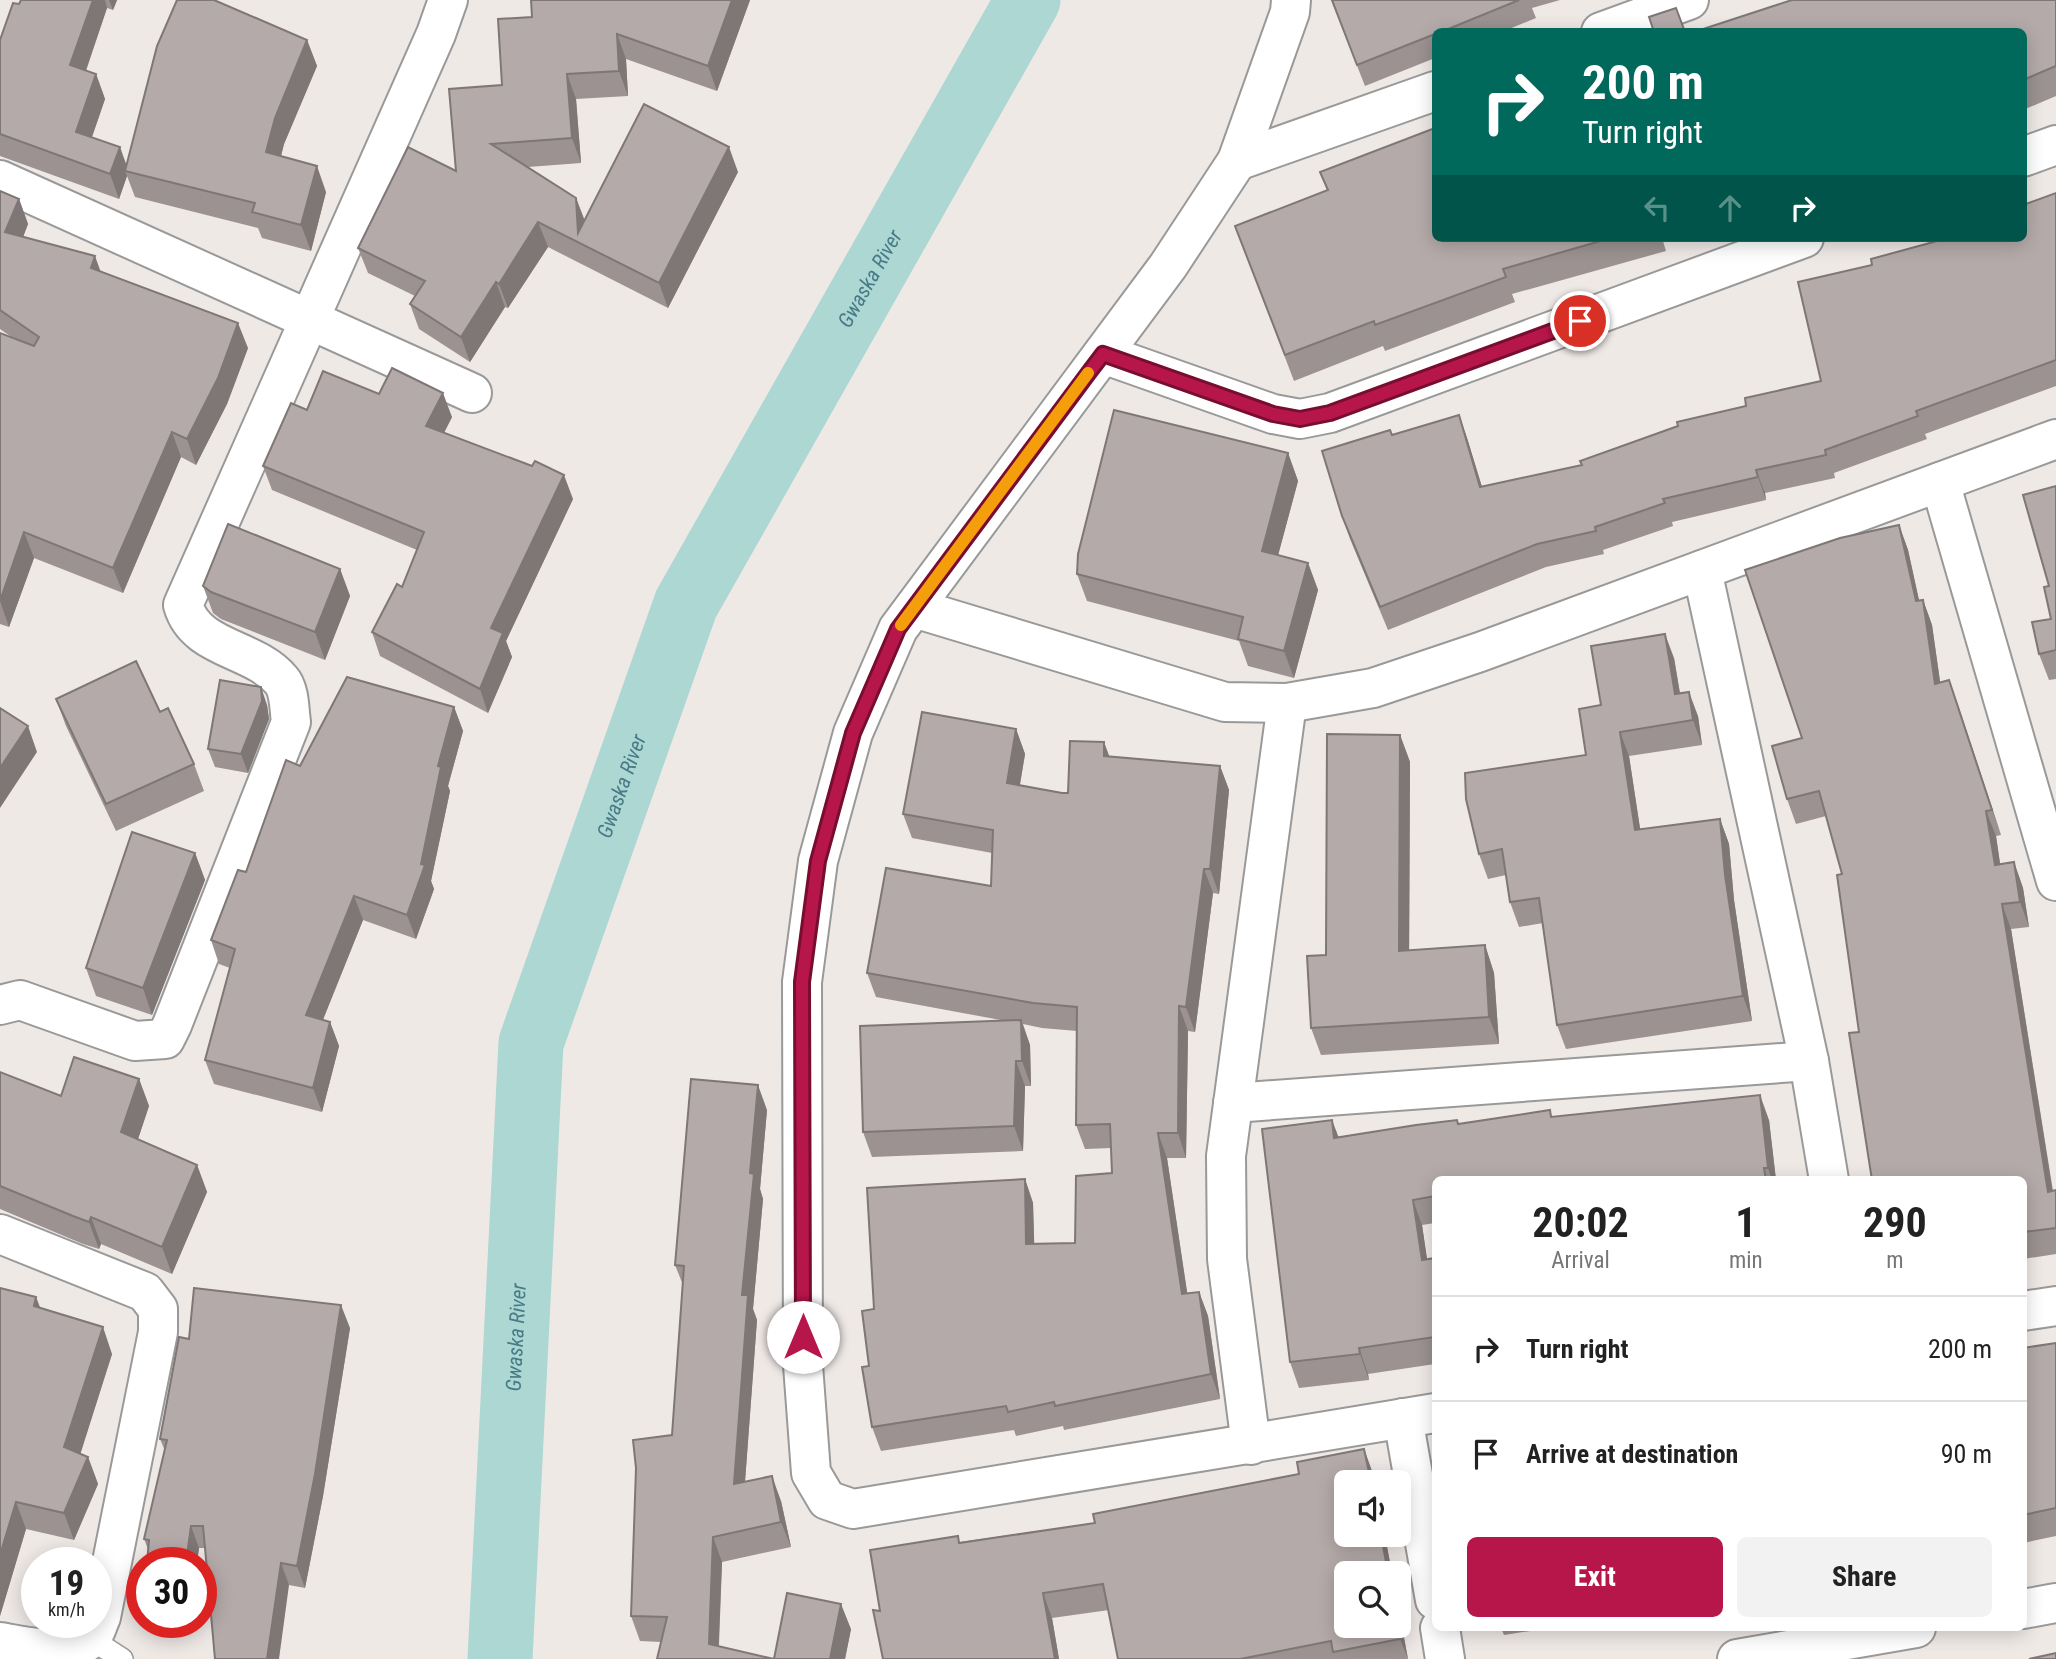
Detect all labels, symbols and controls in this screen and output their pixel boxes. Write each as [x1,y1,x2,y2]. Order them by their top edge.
text: 200 m [1582,54,1704,111]
icon: right [1467,56,1558,147]
text: Turn right [1582,113,1703,151]
icon: left [1638,189,1676,227]
icon: ahead [1711,189,1749,227]
icon: right [1784,189,1822,227]
water label: Gwaska River [833,225,908,332]
pin [1550,291,1610,351]
icon: arrive [1561,302,1599,340]
water label: Gwaska River [592,731,651,841]
text: 20:02 [1532,1198,1629,1247]
text: 1 [1735,1198,1756,1247]
text: 290 [1863,1198,1927,1247]
text: Arrival [1551,1247,1610,1274]
text: min [1729,1247,1763,1274]
text: m [1886,1247,1903,1274]
water label: Gwaska River [501,1282,531,1392]
position arrow [766,1300,840,1374]
icon: right [1467,1330,1505,1368]
text: Turn right [1526,1334,1628,1364]
text: 200 m [1928,1334,1992,1364]
icon: arrive [1467,1435,1505,1473]
text: Arrive at destination [1526,1439,1738,1469]
text: 90 m [1941,1439,1992,1469]
map controls [1334,1470,1411,1638]
button: sound [1334,1470,1411,1547]
button: Exit [1467,1537,1723,1617]
button: Share [1737,1537,1992,1617]
speed limit sign: 30 [126,1547,217,1638]
button: search [1334,1561,1411,1638]
text: 19 [49,1563,84,1604]
text: km/h [48,1599,85,1620]

